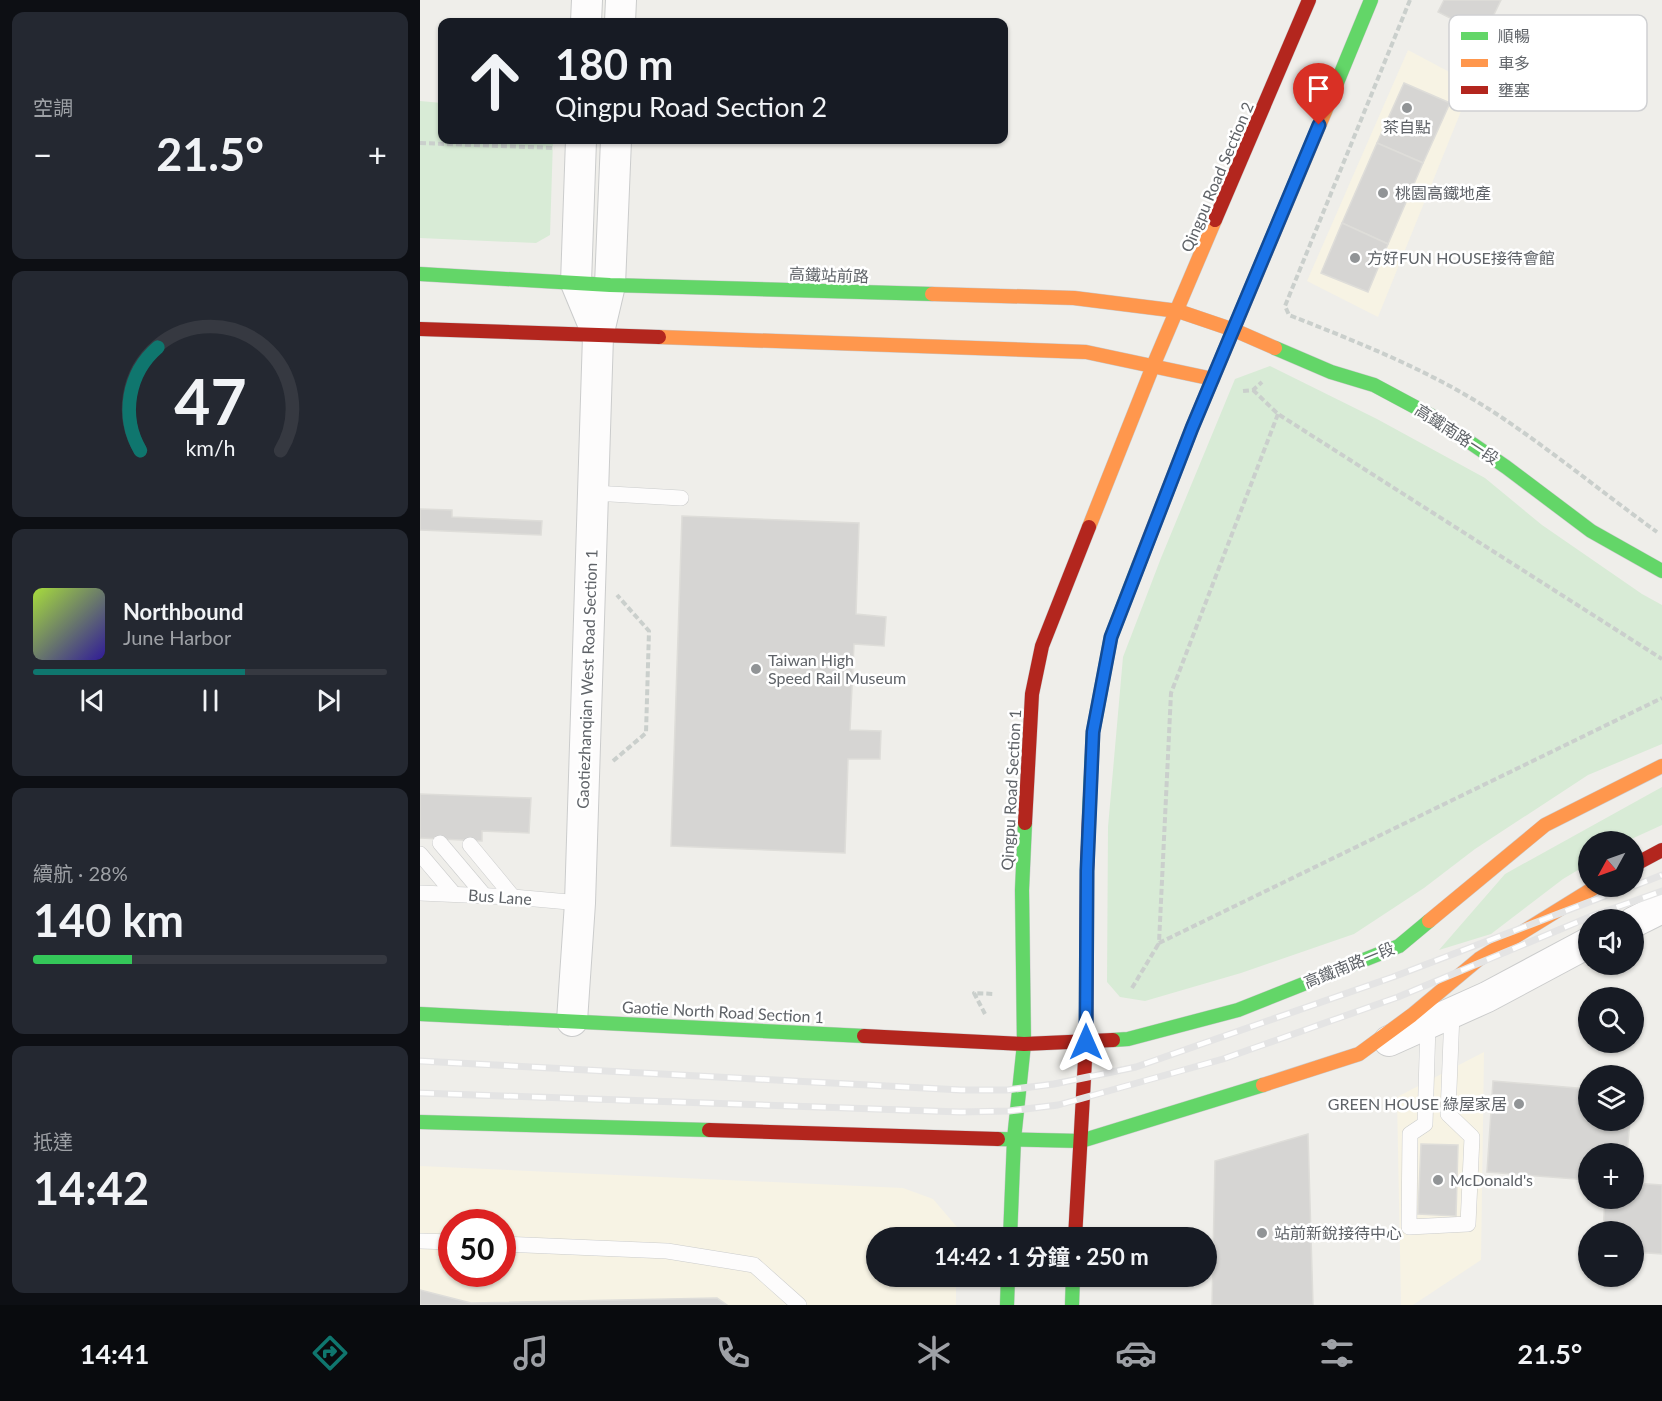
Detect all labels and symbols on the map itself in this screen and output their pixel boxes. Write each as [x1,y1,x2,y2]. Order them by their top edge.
legend [1449,15,1647,111]
text: 順暢 [1498,26,1530,45]
text: 車多 [1498,53,1530,72]
pin [1293,63,1344,125]
text: 壅塞 [1498,80,1530,99]
street label: Qingpu Road Section 2 [1176,99,1257,255]
marker: 茶自點 [1400,101,1414,115]
place label: 茶自點 [1383,117,1431,136]
place label: 桃園高鐵地產 [1395,183,1491,202]
marker: 桃園高鐵地產 [1376,186,1390,200]
place label: 方好FUN HOUSE接待會館 [1367,248,1555,267]
marker: 方好FUN HOUSE接待會館 [1348,251,1362,265]
street label: 高鐵站前路 [789,264,869,285]
street label: 高鐵南路一段 [1412,399,1503,468]
street label: Gaotiezhanqian West Road Section 1 [572,549,601,809]
place label: Taiwan High Speed Rail Museum [768,650,906,687]
marker: Taiwan High Speed Rail Museum [749,662,763,676]
street label: Qingpu Road Section 1 [997,709,1024,871]
north arrow [1578,831,1644,897]
street label: Bus Lane [468,885,532,908]
street label: 高鐵南路一段 [1301,938,1397,991]
street label: Gaotie North Road Section 1 [622,997,824,1026]
position arrow [1054,1010,1118,1074]
place label: GREEN HOUSE 綠屋家居 [1328,1094,1507,1113]
marker: GREEN HOUSE 綠屋家居 [1512,1097,1526,1111]
place label: McDonald's [1450,1170,1533,1189]
marker: McDonald's [1431,1173,1445,1187]
speed limit sign: 50 [438,1209,516,1287]
place label: 站前新銳接待中心 [1274,1223,1402,1242]
marker: 站前新銳接待中心 [1255,1226,1269,1240]

